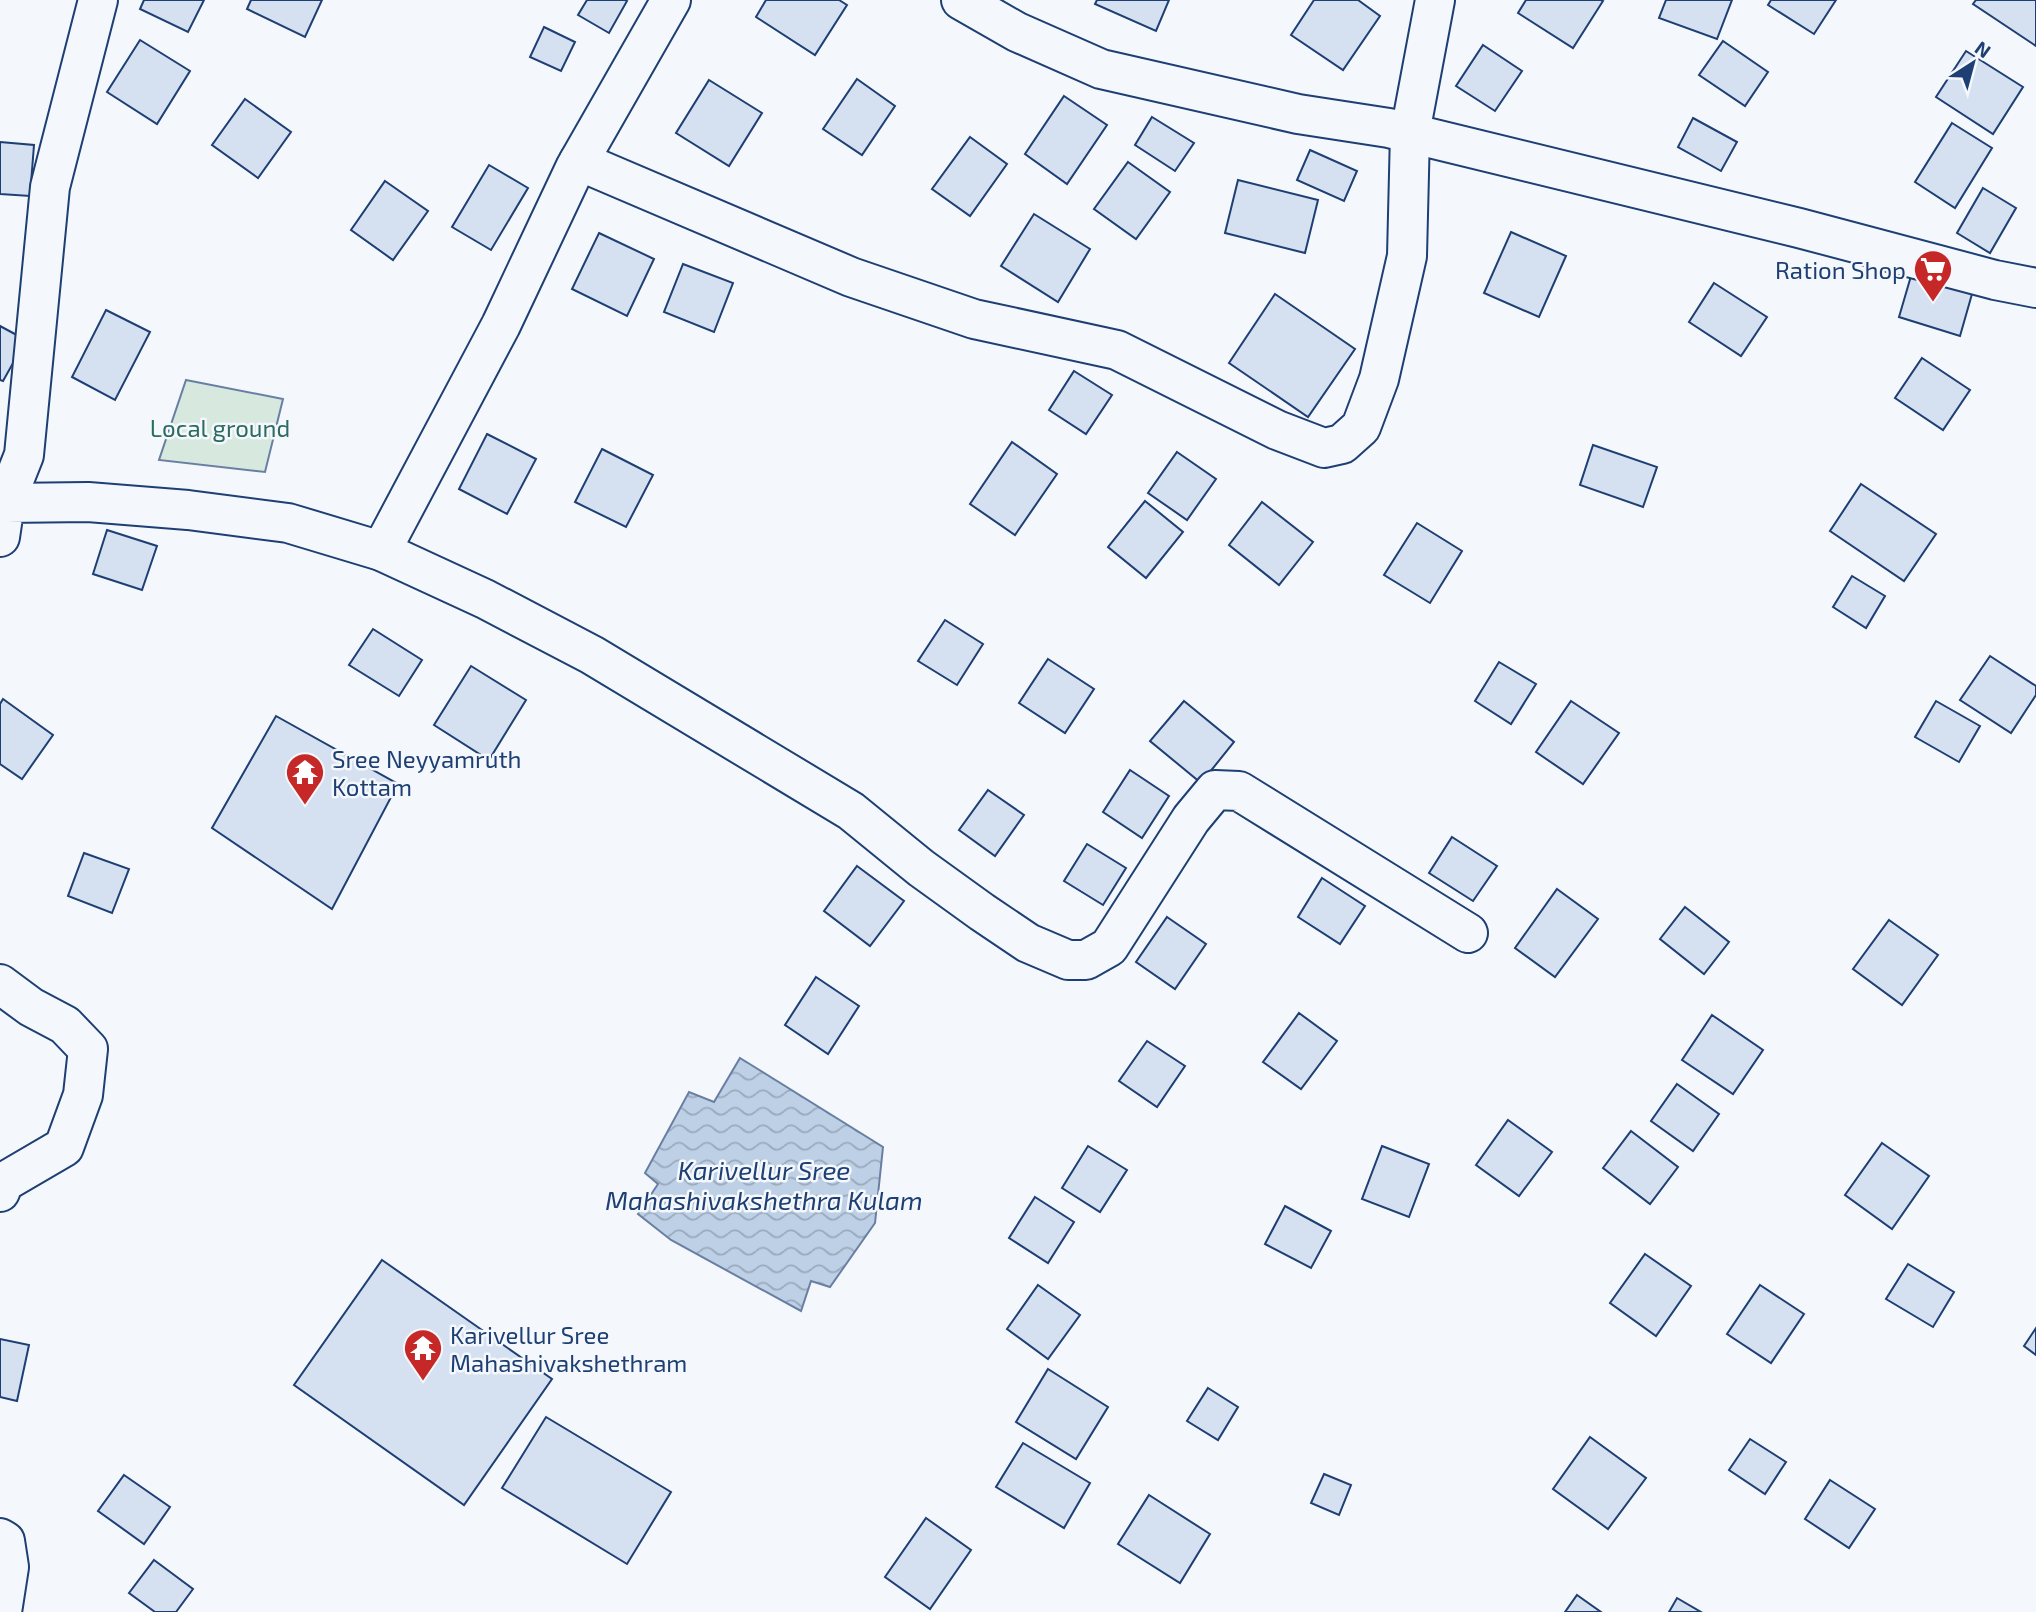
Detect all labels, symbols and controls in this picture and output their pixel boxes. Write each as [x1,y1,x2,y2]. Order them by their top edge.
north arrow [1938,28,2008,98]
text: N [1971,36,1996,62]
supermarket icon: Ration Shop [1912,248,1954,303]
place label: Ration Shop [1775,255,1906,284]
park label: Local ground [150,413,290,442]
place label: Sree Neyyamruth Kottam [332,744,522,801]
temple icon: Sree Neyyamruth Kottam [284,751,326,806]
water label: Karivellur Sree Mahashivakshethra Kulam [605,1154,923,1215]
place label: Karivellur Sree Mahashivakshethram [450,1320,687,1377]
temple icon: Karivellur Sree Mahashivakshethram [402,1327,444,1382]

